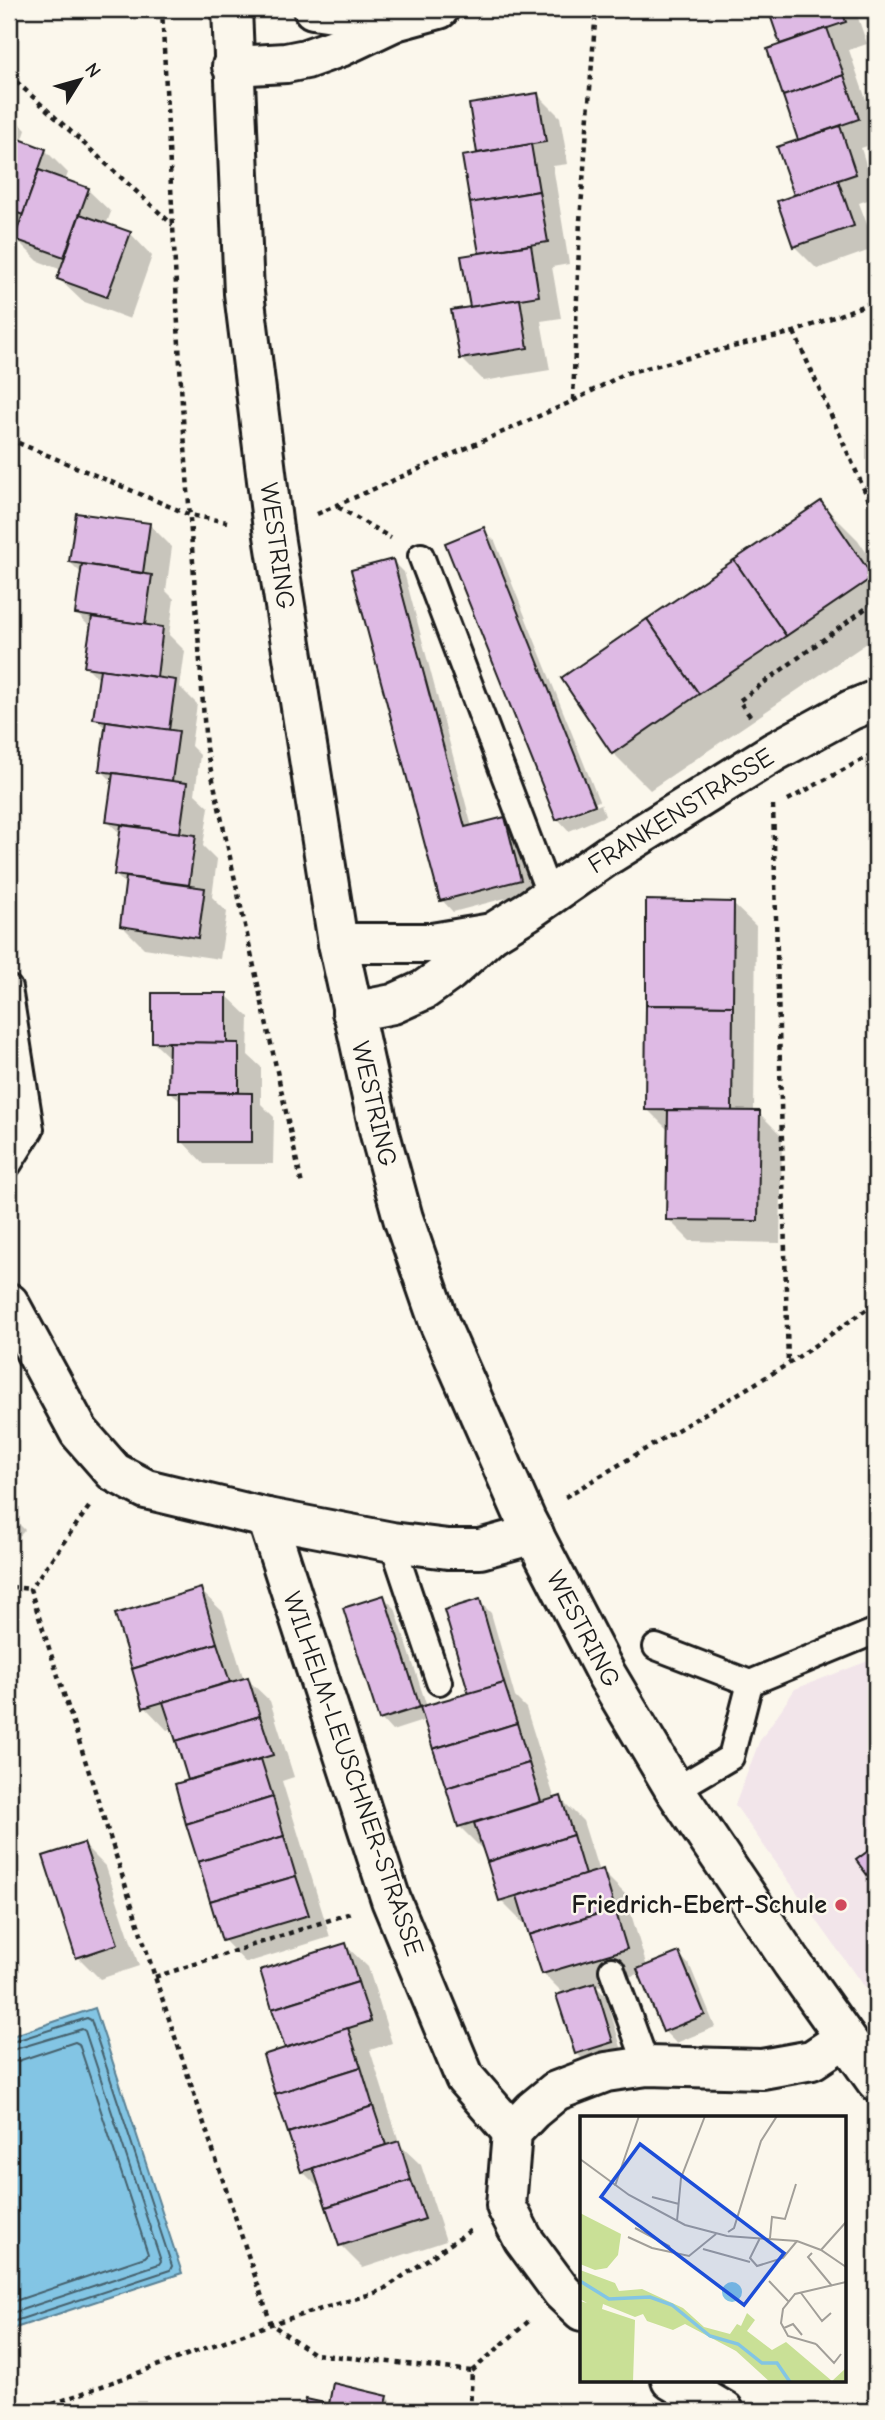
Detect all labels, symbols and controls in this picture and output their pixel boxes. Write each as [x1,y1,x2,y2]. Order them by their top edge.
north arrow [46,46,116,116]
text: N [80,59,105,82]
street label: WESTRING [253,481,301,611]
street label: FRANKENSTRASSE [583,742,779,880]
street label: WESTRING [345,1038,403,1170]
street label: WESTRING [540,1566,626,1692]
street label: WILHELM-LEUSCHNER-STRASSE [276,1588,430,1960]
place label: Friedrich-Ebert-Schule [571,1890,827,1920]
marker: Friedrich-Ebert-Schule [833,1897,849,1913]
inset map [580,2116,846,2382]

